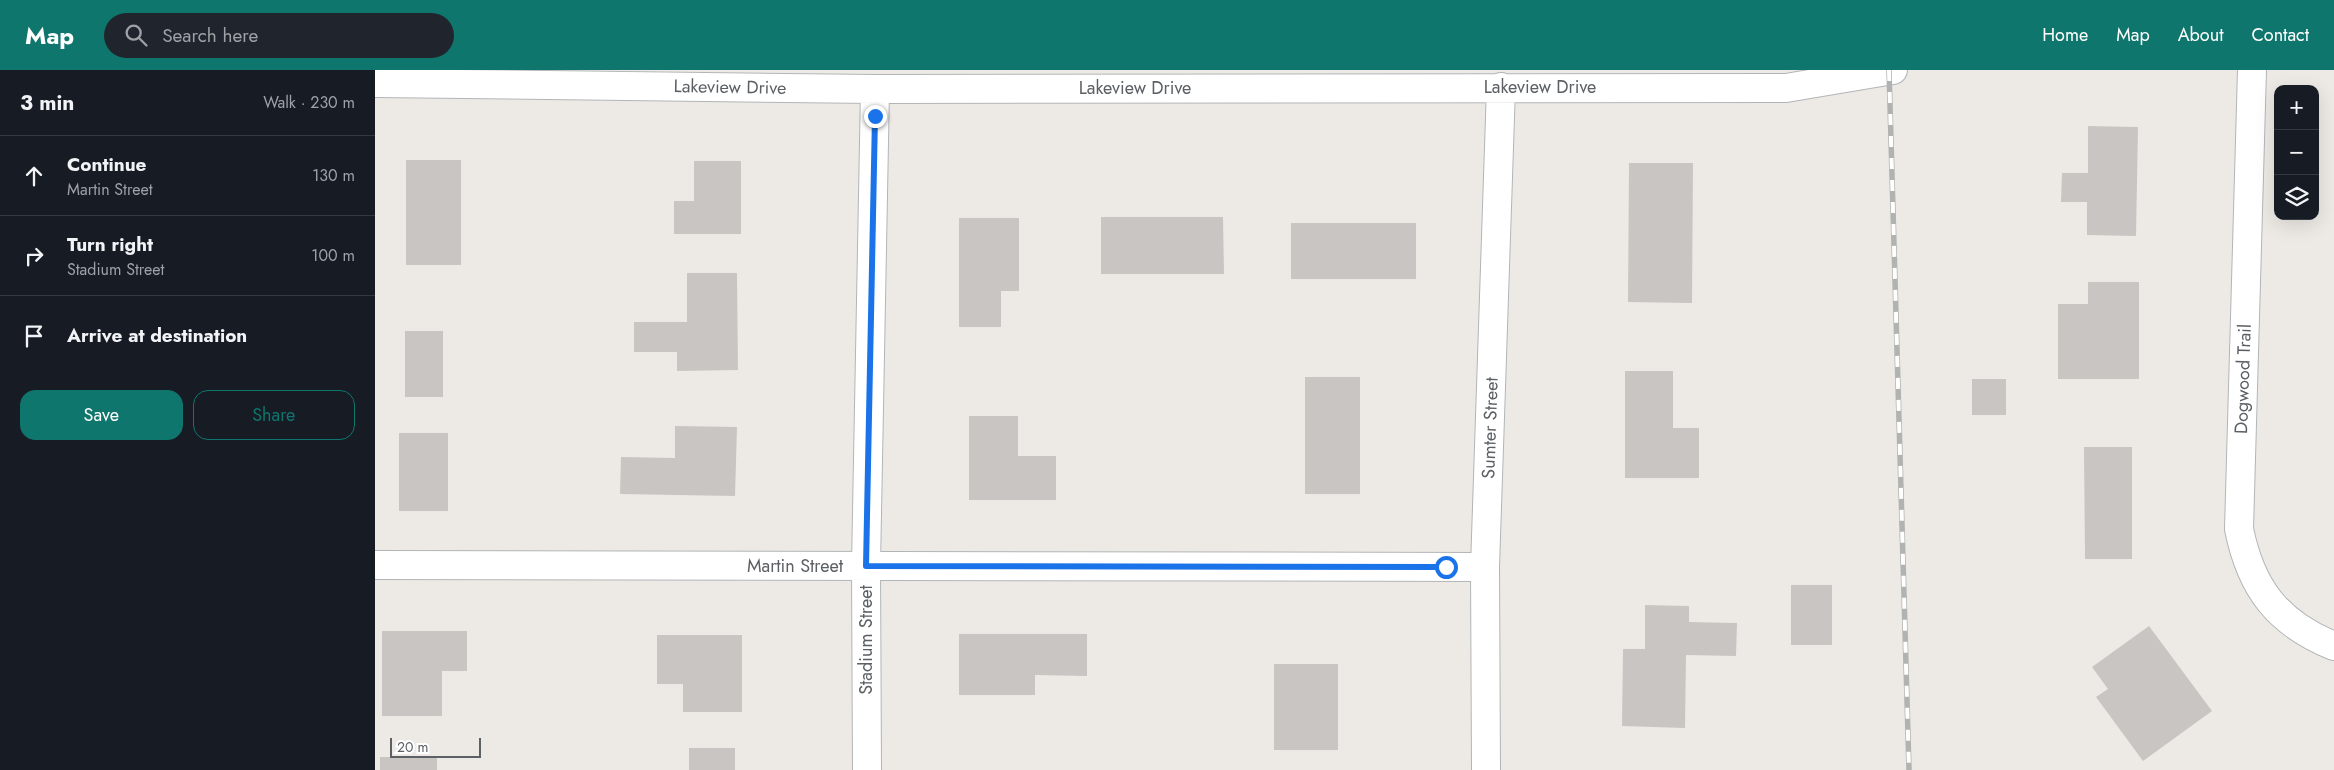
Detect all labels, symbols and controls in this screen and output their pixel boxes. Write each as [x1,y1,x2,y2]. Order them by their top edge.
search box [104,13,454,58]
text: Map [25,18,74,53]
icon: search [122,21,150,49]
text: Search here [162,22,258,49]
text: Home [2042,22,2088,48]
text: Map [2116,22,2150,48]
text: About [2178,22,2223,48]
text: Contact [2251,22,2309,48]
street label: Lakeview Drive [673,73,787,101]
street label: Lakeview Drive [1484,74,1596,100]
street label: Lakeview Drive [1079,75,1191,101]
map controls [2274,85,2319,220]
button: + [2274,85,2319,130]
text: 3 min [20,88,74,118]
text: Walk · 230 m [263,91,355,114]
route end [864,105,887,128]
button: − [2274,130,2319,175]
text: Continue [67,151,146,178]
icon: ahead [20,162,48,190]
text: 130 m [312,164,355,187]
button: layers [2274,175,2319,220]
text: Martin Street [67,178,153,201]
text: Turn right [67,231,153,258]
icon: right [20,242,48,270]
text: 100 m [311,244,355,267]
text: Stadium Street [67,258,164,281]
icon: arrive [20,322,48,350]
text: Arrive at destination [67,322,247,349]
street label: Dogwood Trail [2228,323,2258,435]
street label: Sumter Street [1475,376,1505,479]
button: Save [20,390,183,440]
button: Share [193,390,355,440]
street label: Martin Street [747,553,844,579]
route start [1435,556,1458,579]
street label: Stadium Street [853,585,879,695]
scale bar [390,735,481,758]
text: 20 m [397,737,429,757]

